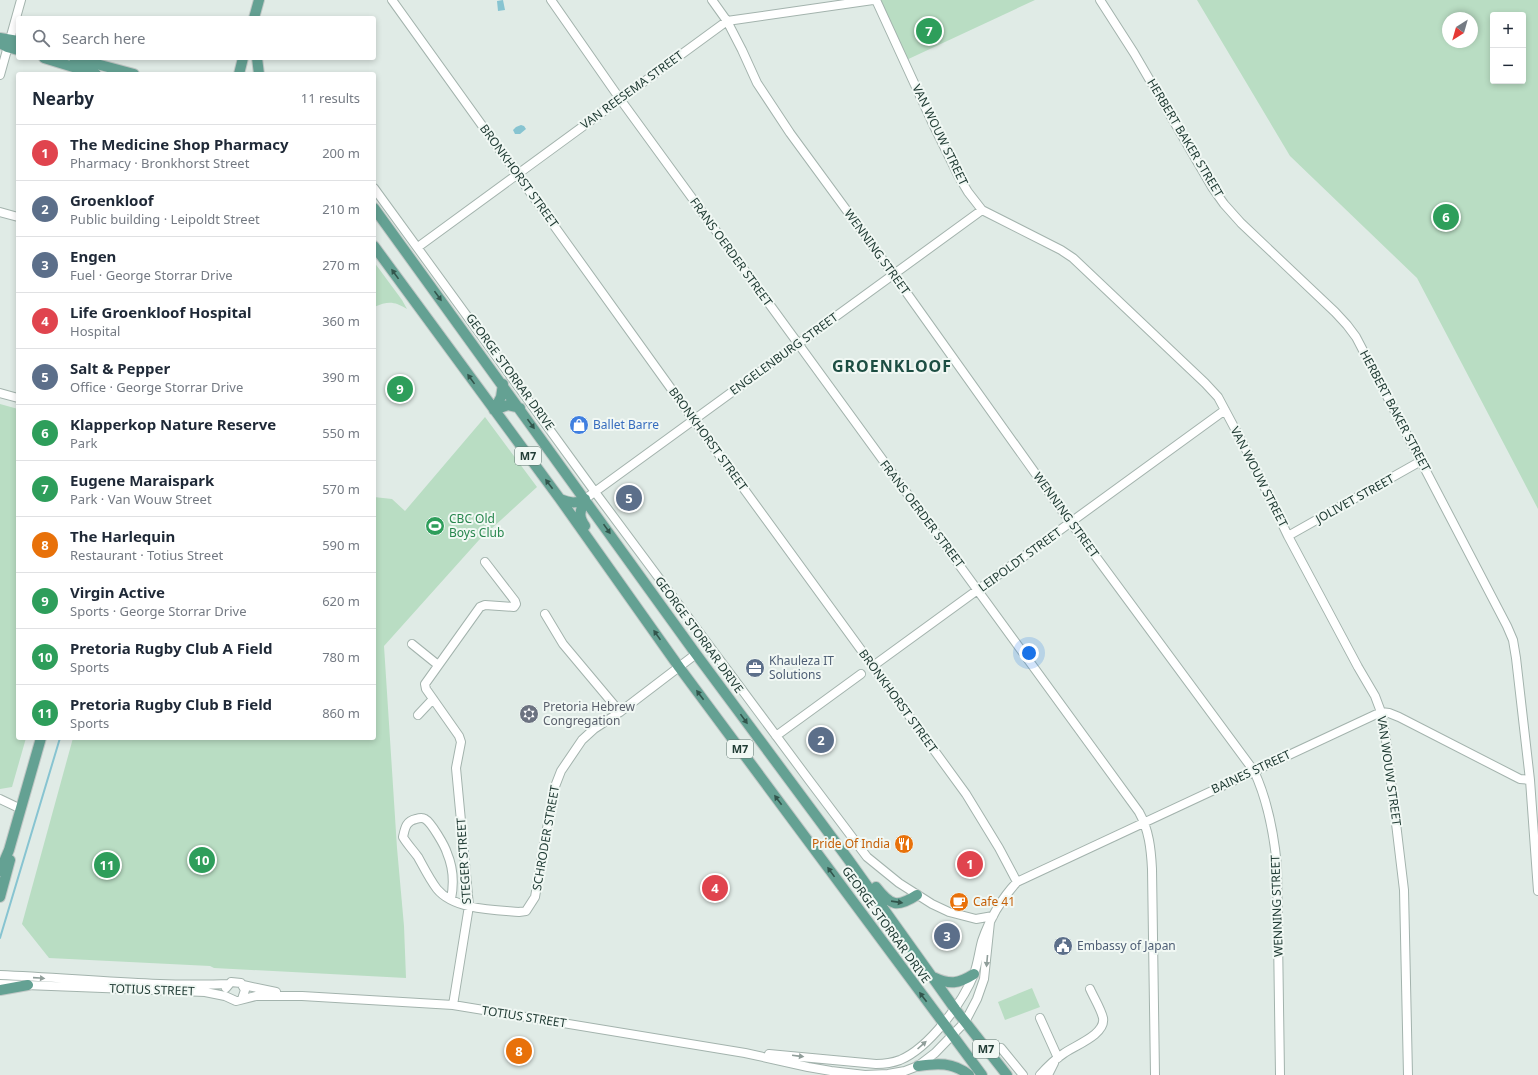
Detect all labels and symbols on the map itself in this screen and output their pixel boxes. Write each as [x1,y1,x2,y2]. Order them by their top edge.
north arrow [1442,12,1478,48]
pin: 7 [916,16,942,46]
street label: VAN REESEMA STREET [577,46,687,133]
street label: HERBERT BAKER STREET [1143,75,1228,201]
street label: VAN WOUW STREET [909,81,973,189]
street label: BRONKHORST STREET [476,121,563,231]
street label: FRANS OERDER STREET [686,194,777,310]
pin: 6 [1433,202,1459,232]
street label: WENNING STREET [841,206,914,298]
one-way arrow [390,269,399,280]
one-way arrow [434,290,442,301]
street label: ENGELENBURG STREET [726,308,842,399]
street label: GEORGE STORRAR DRIVE [462,310,559,434]
street label: HERBERT BAKER STREET [1356,347,1435,475]
district label: GROENKLOOF [832,355,952,377]
pin: 9 [387,374,413,404]
one-way arrow [467,374,475,385]
street label: BRONKHORST STREET [665,384,752,494]
shop icon: Ballet Barre [568,414,590,436]
place label: Ballet Barre [593,416,659,433]
one-way arrow [527,418,535,429]
street label: VAN WOUW STREET [1227,424,1292,530]
road number: M7 [515,447,541,465]
street label: FRANS OERDER STREET [876,456,969,571]
street label: WENNING STREET [1030,469,1103,561]
street label: JOLIVET STREET [1312,470,1397,528]
one-way arrow [544,478,553,489]
pin: 5 [616,483,642,513]
place label: CBC Old Boys Club [449,510,504,541]
sports icon: CBC Old Boys Club [424,515,446,537]
street label: LEIPOLDT STREET [975,523,1065,596]
one-way arrow [603,524,611,534]
street label: GEORGE STORRAR DRIVE [651,573,748,697]
one-way arrow [653,630,661,641]
your location [1019,643,1039,663]
street label: BRONKHORST STREET [855,646,942,756]
place label: Khauleza IT Solutions [769,652,834,683]
office icon: Khauleza IT Solutions [744,657,766,679]
one-way arrow [696,690,705,701]
place label: Pretoria Hebrew Congregation [543,698,636,729]
synagogue icon: Pretoria Hebrew Congregation [518,703,540,725]
one-way arrow [740,714,748,725]
street label: VAN WOUW STREET [1373,715,1406,827]
pin: 2 [808,725,834,755]
road number: M7 [727,740,753,758]
street label: BAINES STREET [1208,746,1294,797]
street label: SCHRODER STREET [528,784,563,892]
one-way arrow [774,794,782,805]
street label: STEGER STREET [452,817,475,905]
restaurant icon: Pride Of India [893,833,915,855]
place label: Pride Of India [812,835,890,852]
pin: 10 [189,845,215,875]
pin: 1 [957,849,983,879]
pin: 11 [94,850,120,880]
street label: WENNING STREET [1266,854,1287,957]
street label: GEORGE STORRAR DRIVE [838,863,935,987]
one-way arrow [827,867,835,877]
pin: 4 [702,873,728,903]
cafe icon: Cafe 41 [948,891,970,913]
place label: Cafe 41 [973,893,1015,910]
one-way arrow [890,899,903,905]
pin: 3 [934,921,960,951]
public building icon: Embassy of Japan [1052,935,1074,957]
place label: Embassy of Japan [1077,937,1176,954]
one-way arrow [984,955,990,967]
one-way arrow [33,974,45,981]
street label: TOTIUS STREET [109,980,195,999]
one-way arrow [919,992,927,1002]
street label: TOTIUS STREET [481,1001,568,1032]
pin: 8 [506,1036,532,1066]
one-way arrow [917,1040,927,1049]
road number: M7 [973,1040,999,1058]
one-way arrow [792,1053,804,1059]

